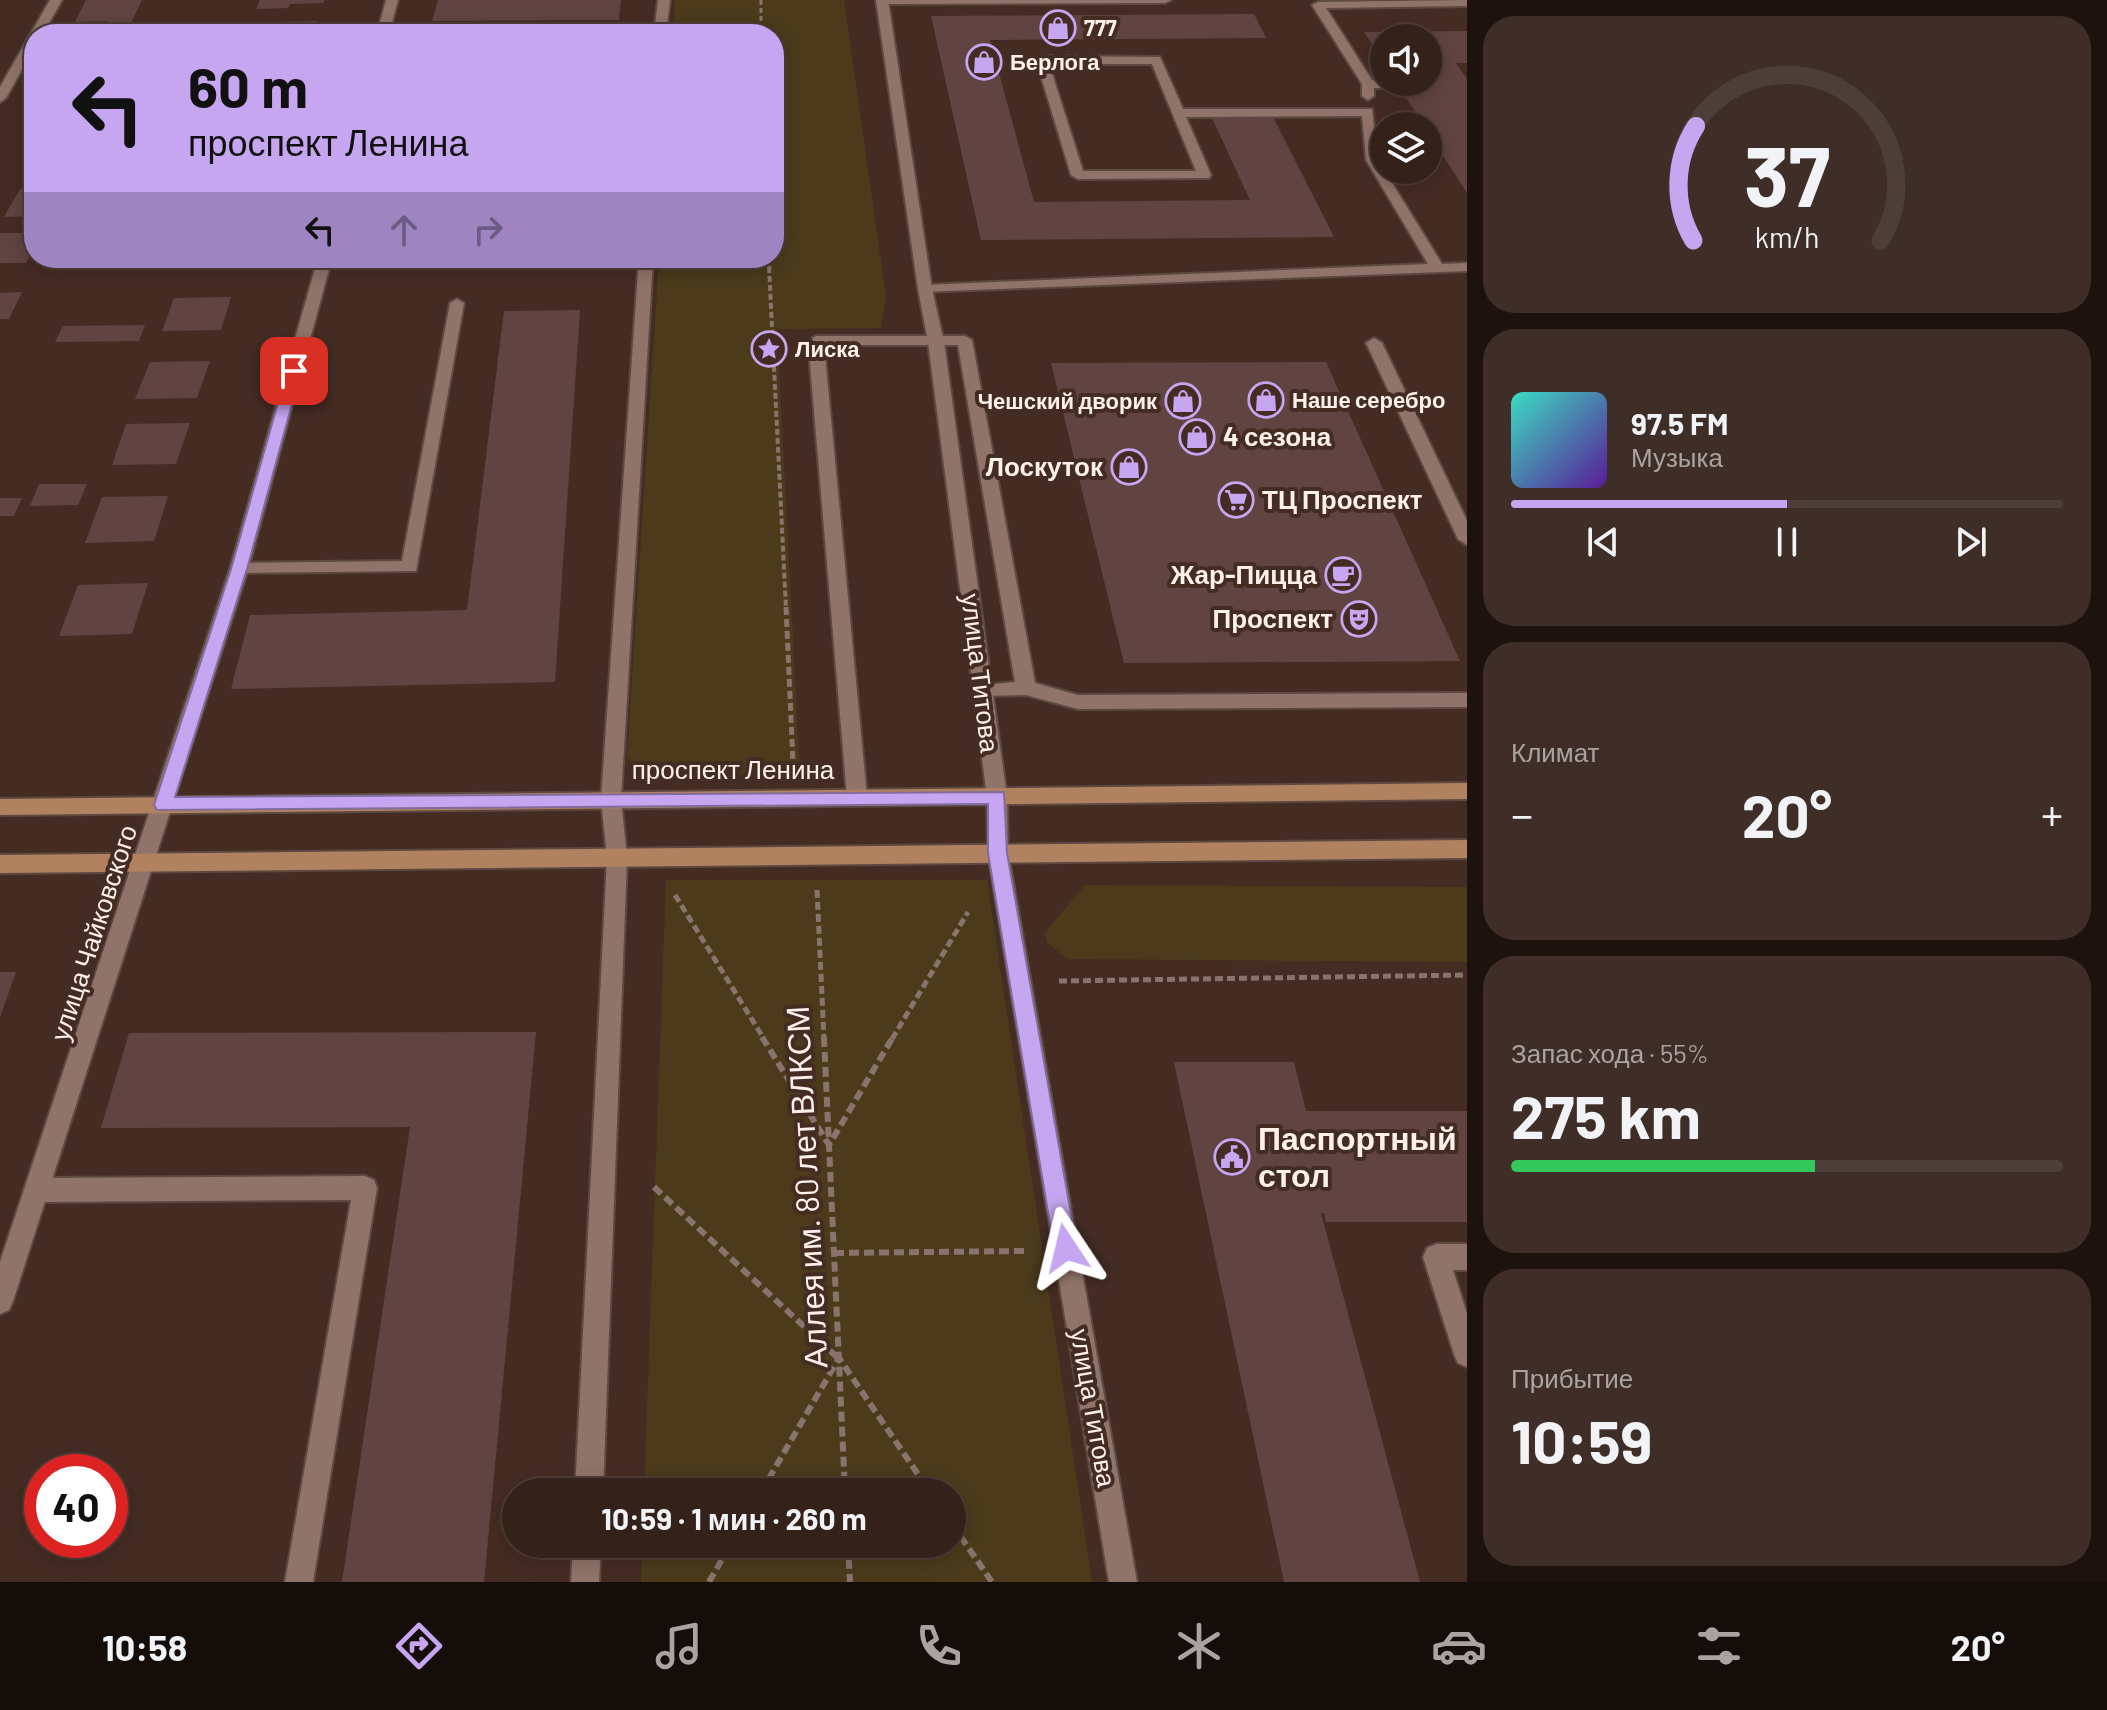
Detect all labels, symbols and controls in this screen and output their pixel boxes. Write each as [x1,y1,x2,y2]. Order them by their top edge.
shop icon: 777 [1039,9,1077,47]
place label: 777 [1084,14,1117,40]
map controls [1370,24,1442,184]
button: sound [1370,24,1442,96]
shop icon: Берлога [965,43,1003,81]
place label: Берлога [1010,48,1100,75]
text: 60 m [188,52,308,119]
icon: left [56,56,160,160]
button: layers [1370,112,1442,184]
text: проспект Ленина [188,120,468,163]
text: 37 [1744,123,1830,223]
icon: left [298,208,342,252]
icon: ahead [382,208,426,252]
icon: right [466,208,510,252]
text: km/h [1755,219,1819,254]
place icon: Лиска [750,330,788,368]
place label: Лиска [795,335,860,361]
pin [260,337,328,405]
icon: arrive [272,349,316,393]
shop icon: Наше серебро [1247,381,1285,419]
shop icon: Чешский дворик [1164,382,1202,420]
place label: Наше серебро [1292,386,1445,413]
place label: Чешский дворик [978,387,1158,414]
text: 97.5 FM [1631,405,1728,441]
shop icon: 4 сезона [1178,418,1216,456]
place label: 4 сезона [1223,420,1332,451]
text: Музыка [1631,441,1723,472]
shop icon: Лоскуток [1110,448,1148,486]
place label: Лоскуток [986,450,1104,481]
supermarket icon: ТЦ Проспект [1217,481,1255,519]
place label: ТЦ Проспект [1262,483,1423,514]
icon: previous [1581,520,1625,564]
icon: pause [1765,520,1809,564]
icon: next [1949,520,1993,564]
cafe icon: Жар-Пицца [1324,556,1362,594]
place label: Жар-Пицца [1170,558,1318,589]
street label: улица Титова [956,592,1007,755]
theatre icon: Проспект [1340,600,1378,638]
place label: Проспект [1213,602,1333,633]
text: Климат [1511,736,1600,767]
street label: проспект Ленина [632,753,835,784]
text: 20° [1742,778,1832,850]
text: − [1511,787,1533,840]
text: + [2041,787,2063,840]
street label: улица Чайковского [43,821,142,1044]
street label: Аллея им. 80 лет ВЛКСМ [777,1005,833,1369]
text: Запас хода · 55% [1511,1037,1709,1068]
text: 275 km [1511,1079,1701,1151]
place label: Паспортный стол [1258,1118,1457,1193]
public building icon: Паспортный стол [1213,1138,1251,1176]
position arrow [1024,1206,1108,1290]
street label: улица Титова [1065,1326,1124,1490]
text: Прибытие [1511,1362,1633,1393]
text: 10:59 [1511,1404,1652,1476]
speed limit sign: 40 [24,1454,128,1558]
text: 10:59 · 1 мин · 260 m [601,1500,867,1536]
icon: directions [391,1618,447,1674]
icon: music [651,1618,707,1674]
icon: phone [911,1618,967,1674]
icon: climate [1171,1618,1227,1674]
icon: car [1431,1618,1487,1674]
icon: filters [1691,1618,1747,1674]
text: 10:58 [102,1625,187,1668]
text: 20° [1951,1625,2005,1668]

